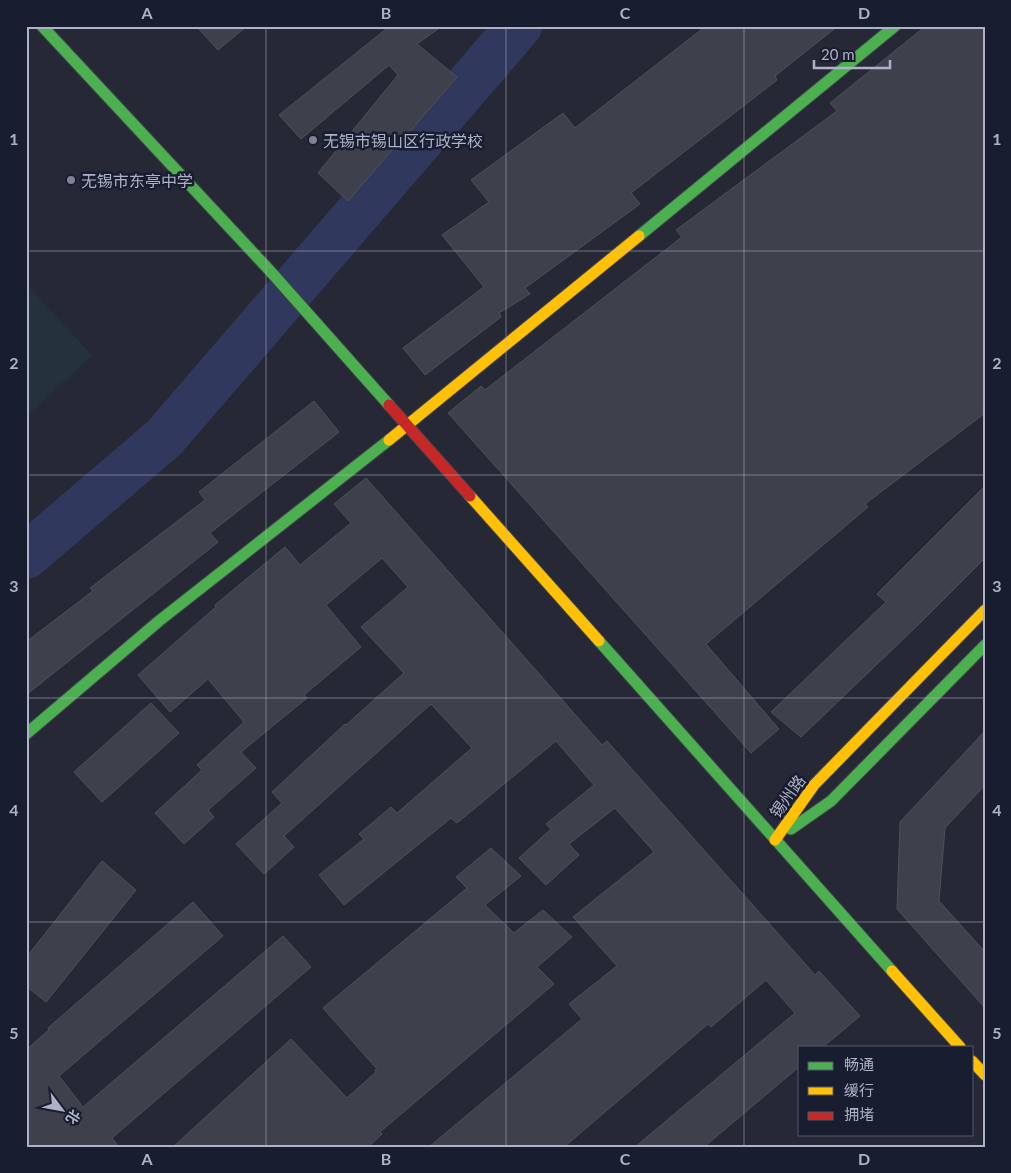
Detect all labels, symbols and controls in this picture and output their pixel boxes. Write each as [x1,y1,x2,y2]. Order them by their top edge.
text: A [140,3,153,22]
text: B [381,3,391,22]
text: C [620,3,631,22]
text: D [858,3,870,22]
scale bar [814,38,890,70]
text: 20 m [821,45,855,63]
text: 1 [9,129,19,148]
text: 1 [992,129,1002,148]
place label: 无锡市锡山区行政学校 [323,131,483,150]
marker: 无锡市锡山区行政学校 [307,134,319,146]
place label: 无锡市东亭中学 [81,171,193,190]
marker: 无锡市东亭中学 [65,174,77,186]
text: 2 [9,353,19,372]
text: 2 [992,353,1002,372]
text: 3 [9,576,19,595]
text: 3 [992,576,1002,595]
street label: 锡州路 [765,771,809,821]
text: 4 [9,800,19,819]
text: 4 [992,800,1002,819]
text: 5 [9,1023,19,1042]
text: 5 [992,1023,1002,1042]
legend [798,1046,974,1136]
text: 畅通 [844,1055,874,1073]
text: 缓行 [844,1081,874,1099]
north arrow [38,1086,88,1136]
text: 拥堵 [844,1105,874,1123]
text: 北 [63,1107,84,1128]
text: A [140,1149,153,1168]
text: B [381,1149,391,1168]
text: C [620,1149,631,1168]
text: D [858,1149,870,1168]

